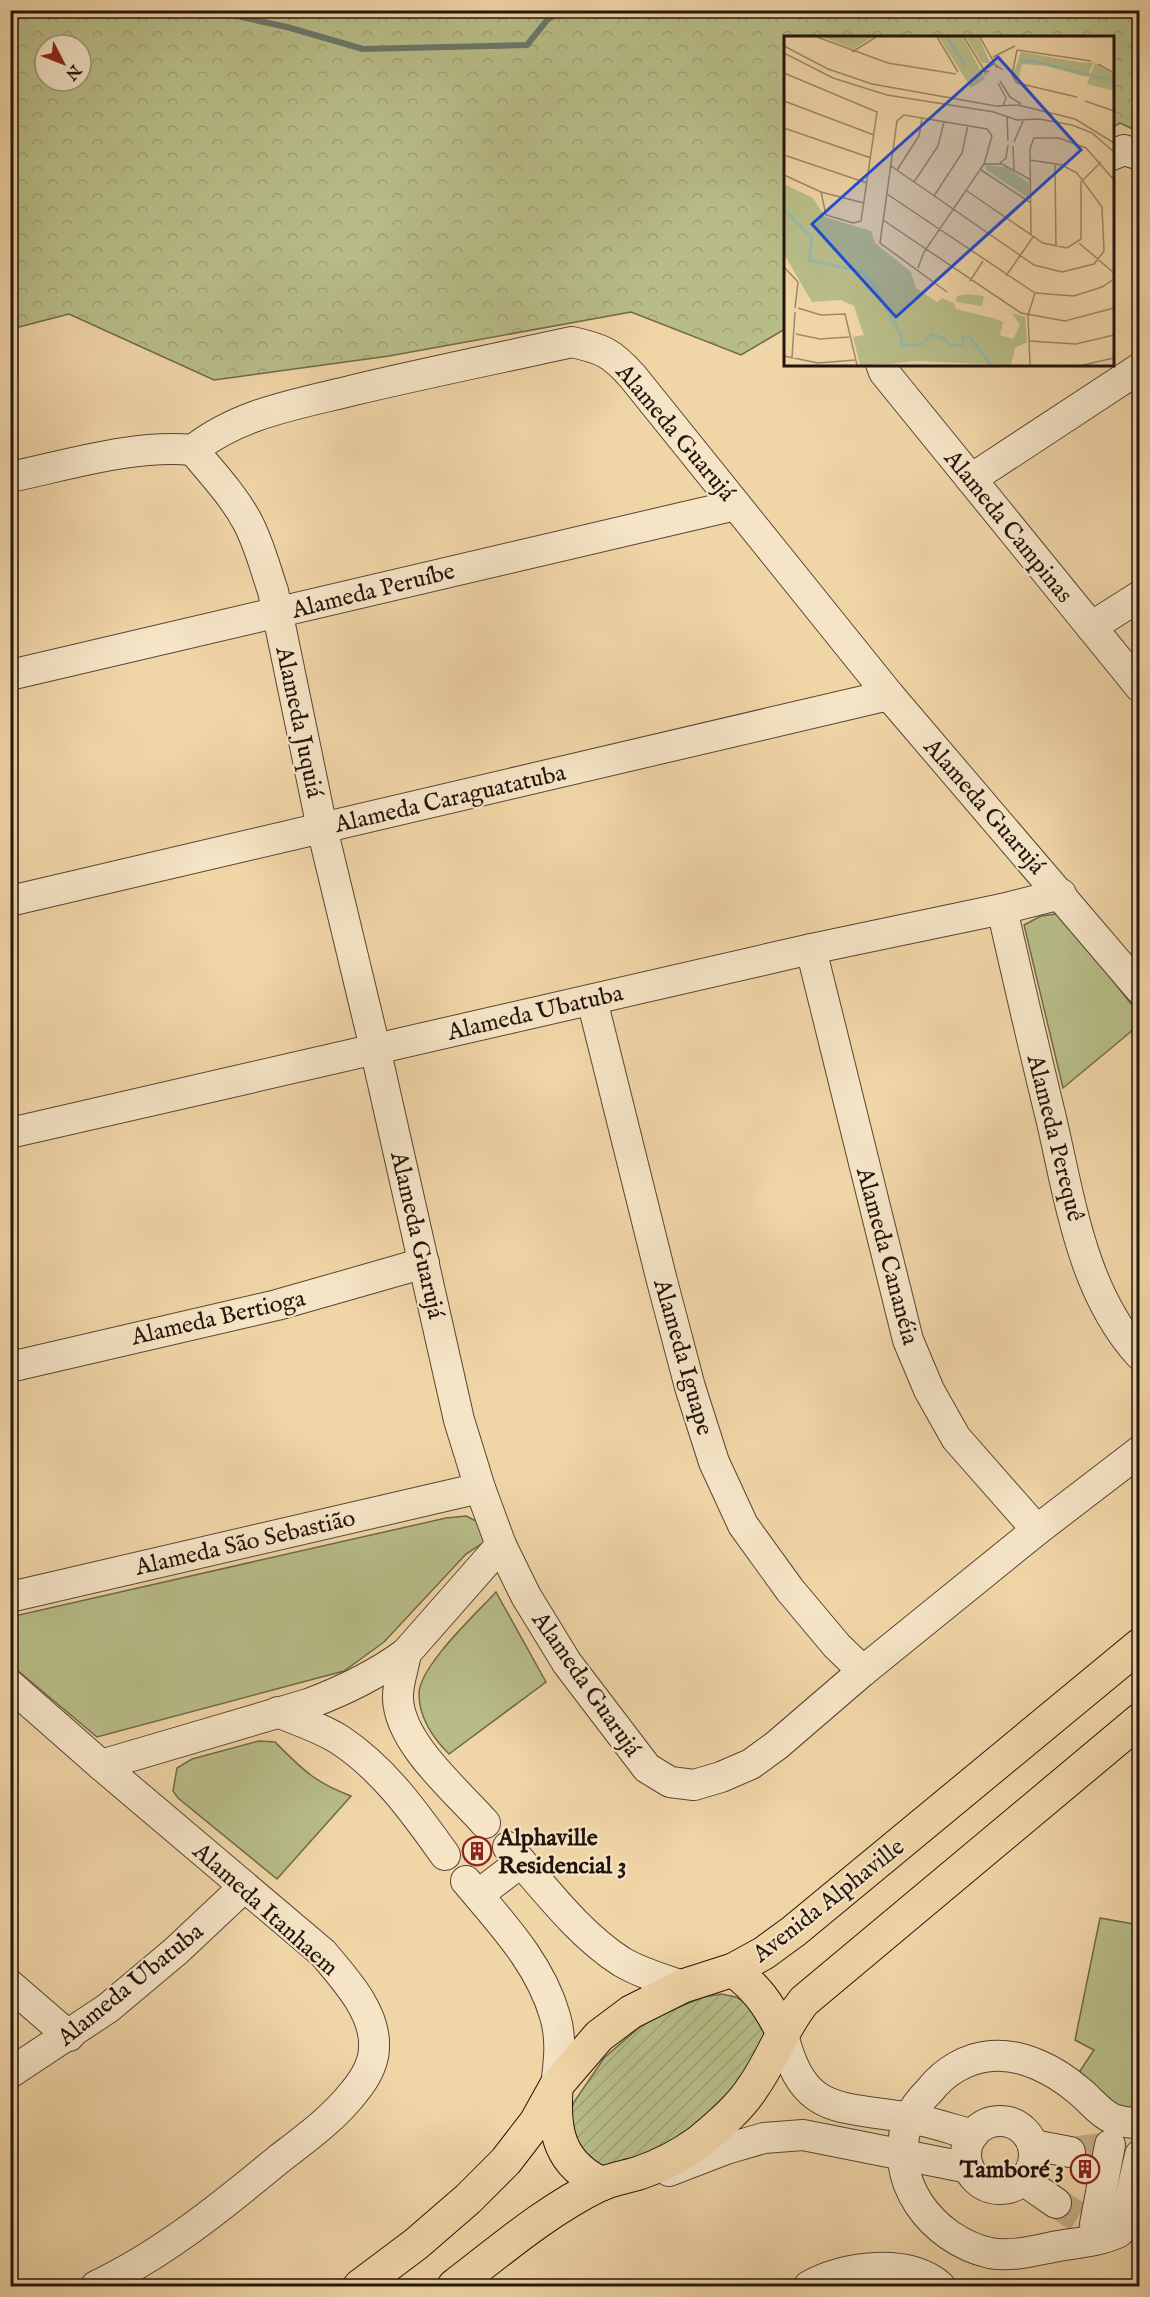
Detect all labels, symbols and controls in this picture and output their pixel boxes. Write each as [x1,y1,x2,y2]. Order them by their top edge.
north arrow [33,33,93,93]
inset map [784,36,1114,366]
text: N [60,59,85,84]
street label: Alameda Guarujá [608,357,742,509]
street label: Alameda Campinas [936,443,1079,610]
street label: Alameda Peruíbe [288,556,458,627]
street label: Alameda Juquiá [267,643,330,801]
street label: Alameda Guarujá [916,732,1052,882]
street label: Alameda Caraguatatuba [331,758,569,841]
street label: Alameda Ubatuba [444,978,627,1049]
street label: Alameda Perequê [1019,1051,1090,1225]
street label: Alameda Guarujá [382,1148,451,1322]
street label: Alameda Cananéia [848,1163,925,1349]
street label: Alameda Iguape [645,1275,720,1439]
street label: Alameda Bertioga [127,1283,309,1354]
street label: Alameda São Sebastião [131,1503,358,1584]
street label: Alameda Guarujá [524,1605,648,1764]
place label: Alphaville Residencial 3 [497,1823,626,1882]
street label: Avenida Alphaville [746,1832,911,1971]
building icon: Alphaville Residencial 3 [461,1835,493,1867]
street label: Alameda Itanhaem [185,1836,344,1984]
street label: Alameda Ubatuba [51,1916,211,2054]
building icon: Tamboré 3 [1069,2153,1101,2185]
place label: Tamboré 3 [959,2155,1064,2186]

